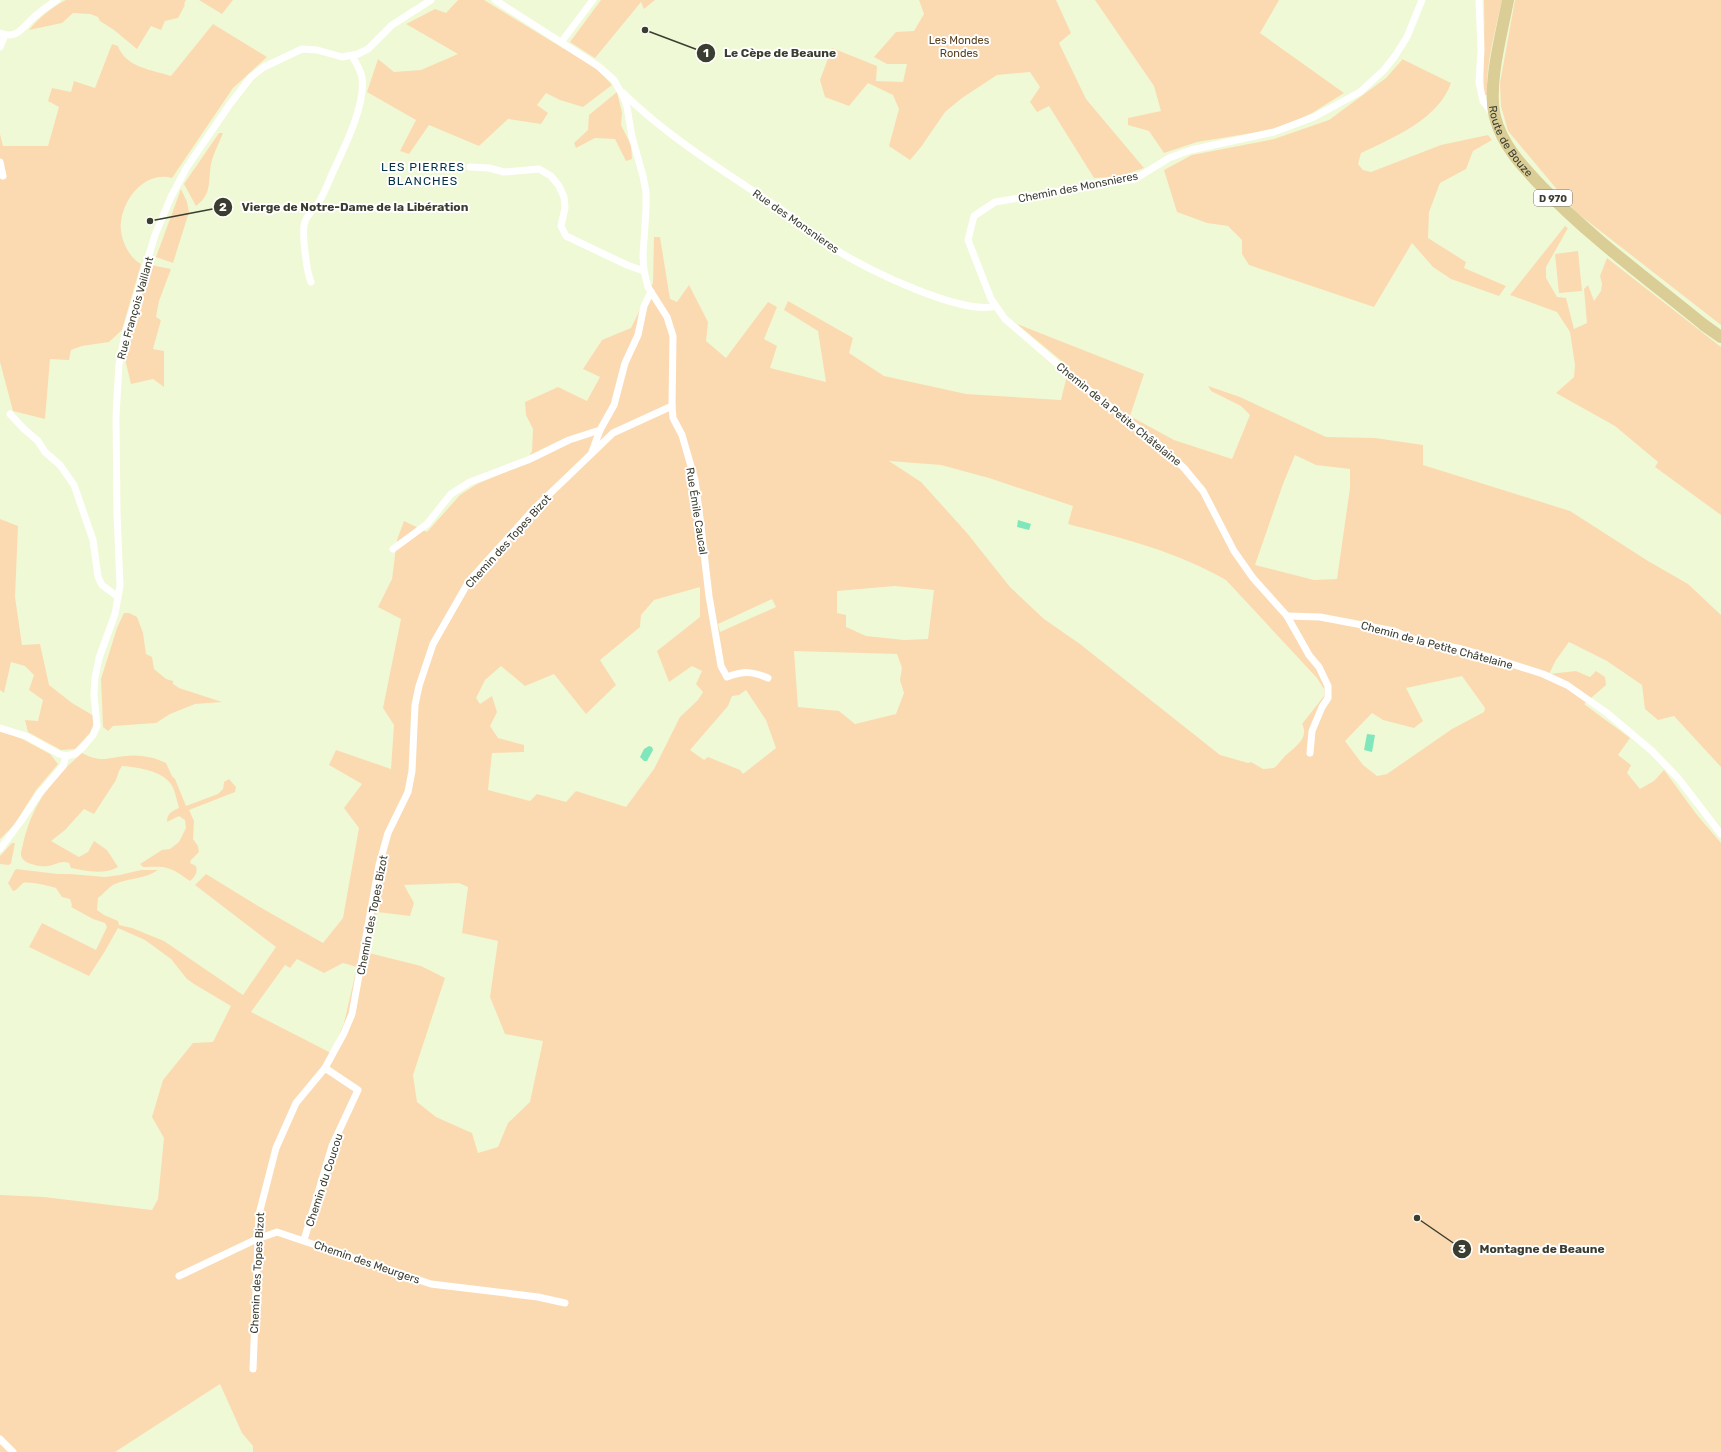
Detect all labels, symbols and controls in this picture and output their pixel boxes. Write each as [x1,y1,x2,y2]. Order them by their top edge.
park label: Les Mondes Rondes [929,34,990,60]
callout: Le Cèpe de Beaune [696,41,844,65]
text: 1 [703,46,709,60]
text: Le Cèpe de Beaune [724,46,836,60]
street label: Route de Bouze [1486,105,1535,180]
district label: LES PIERRES BLANCHES [381,160,465,188]
street label: Chemin des Monsnieres [1017,169,1139,205]
street label: Rue des Monsnieres [750,187,842,256]
road number: D 970 [1534,190,1572,206]
callout: Vierge de Notre-Dame de la Libération [213,195,476,219]
text: 2 [219,200,227,214]
text: Vierge de Notre-Dame de la Libération [242,200,469,214]
street label: Rue François Vaillant [115,255,157,361]
street label: Chemin de la Petite Châtelaine [1054,360,1184,469]
street label: Rue Émile Caucal [683,467,710,556]
street label: Chemin des Topes Bizot [463,491,554,591]
street label: Chemin de la Petite Châtelaine [1359,619,1514,672]
street label: Chemin des Topes Bizot [355,854,391,976]
street label: Chemin du Coucou [303,1132,346,1228]
street label: Chemin des Topes Bizot [248,1211,267,1334]
callout: Montagne de Beaune [1452,1237,1613,1261]
street label: Chemin des Meurgers [312,1238,422,1287]
text: 3 [1458,1242,1466,1256]
text: Montagne de Beaune [1479,1242,1605,1256]

